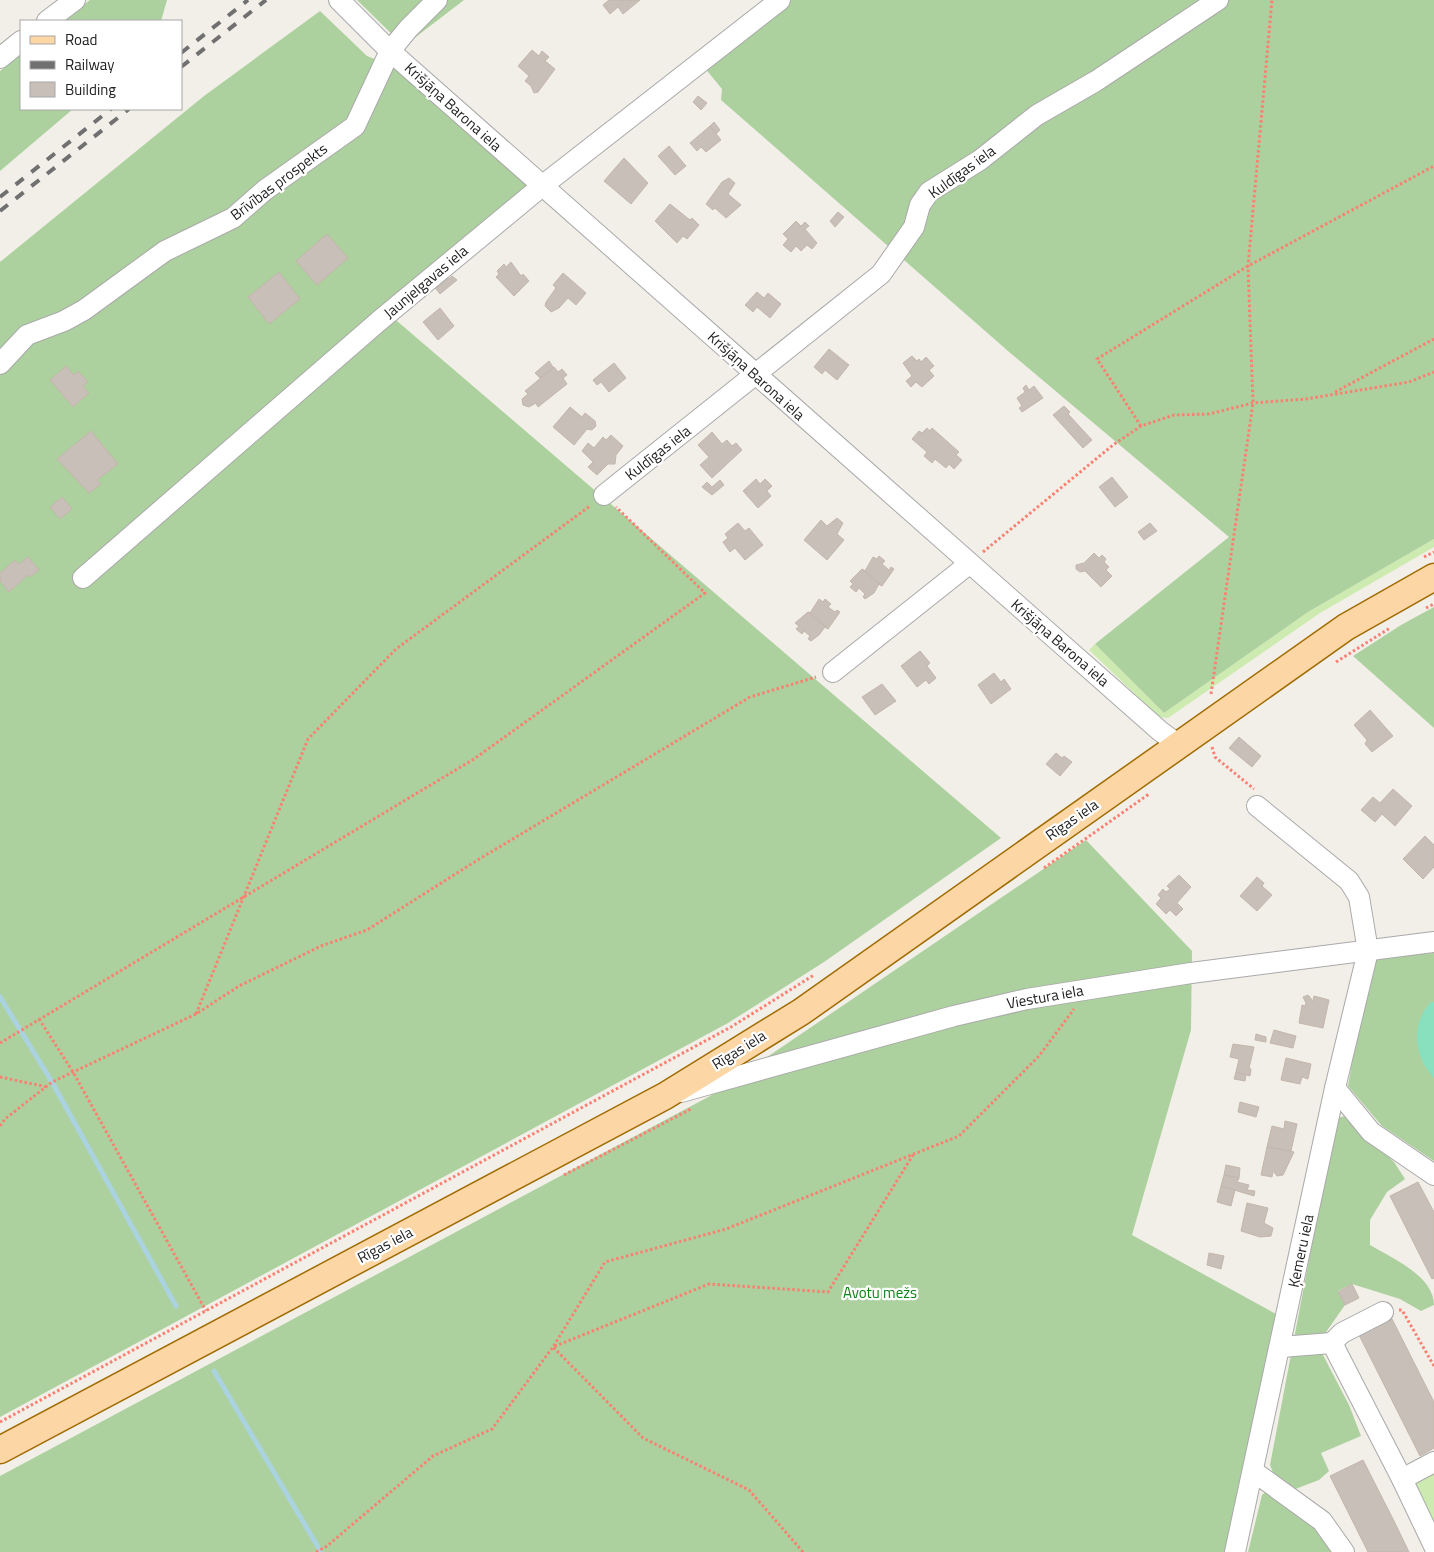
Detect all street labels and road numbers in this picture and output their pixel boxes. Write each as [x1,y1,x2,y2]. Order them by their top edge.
street label: Krišjāņa Barona iela [400,57,507,157]
street label: Brīvības prospekts [225,137,332,226]
street label: Kuldīgas iela [923,139,1001,204]
street label: Jaunjelgavas iela [378,239,473,324]
street label: Krišjāņa Barona iela [703,326,810,426]
street label: Kuldīgas iela [620,419,696,486]
street label: Krišjāņa Barona iela [1006,593,1115,692]
street label: Rīgas iela [1041,793,1103,846]
street label: Viestura iela [1005,978,1086,1015]
street label: Rīgas iela [707,1024,771,1075]
street label: Ķemeru iela [1282,1212,1320,1290]
street label: Rīgas iela [353,1220,417,1269]

